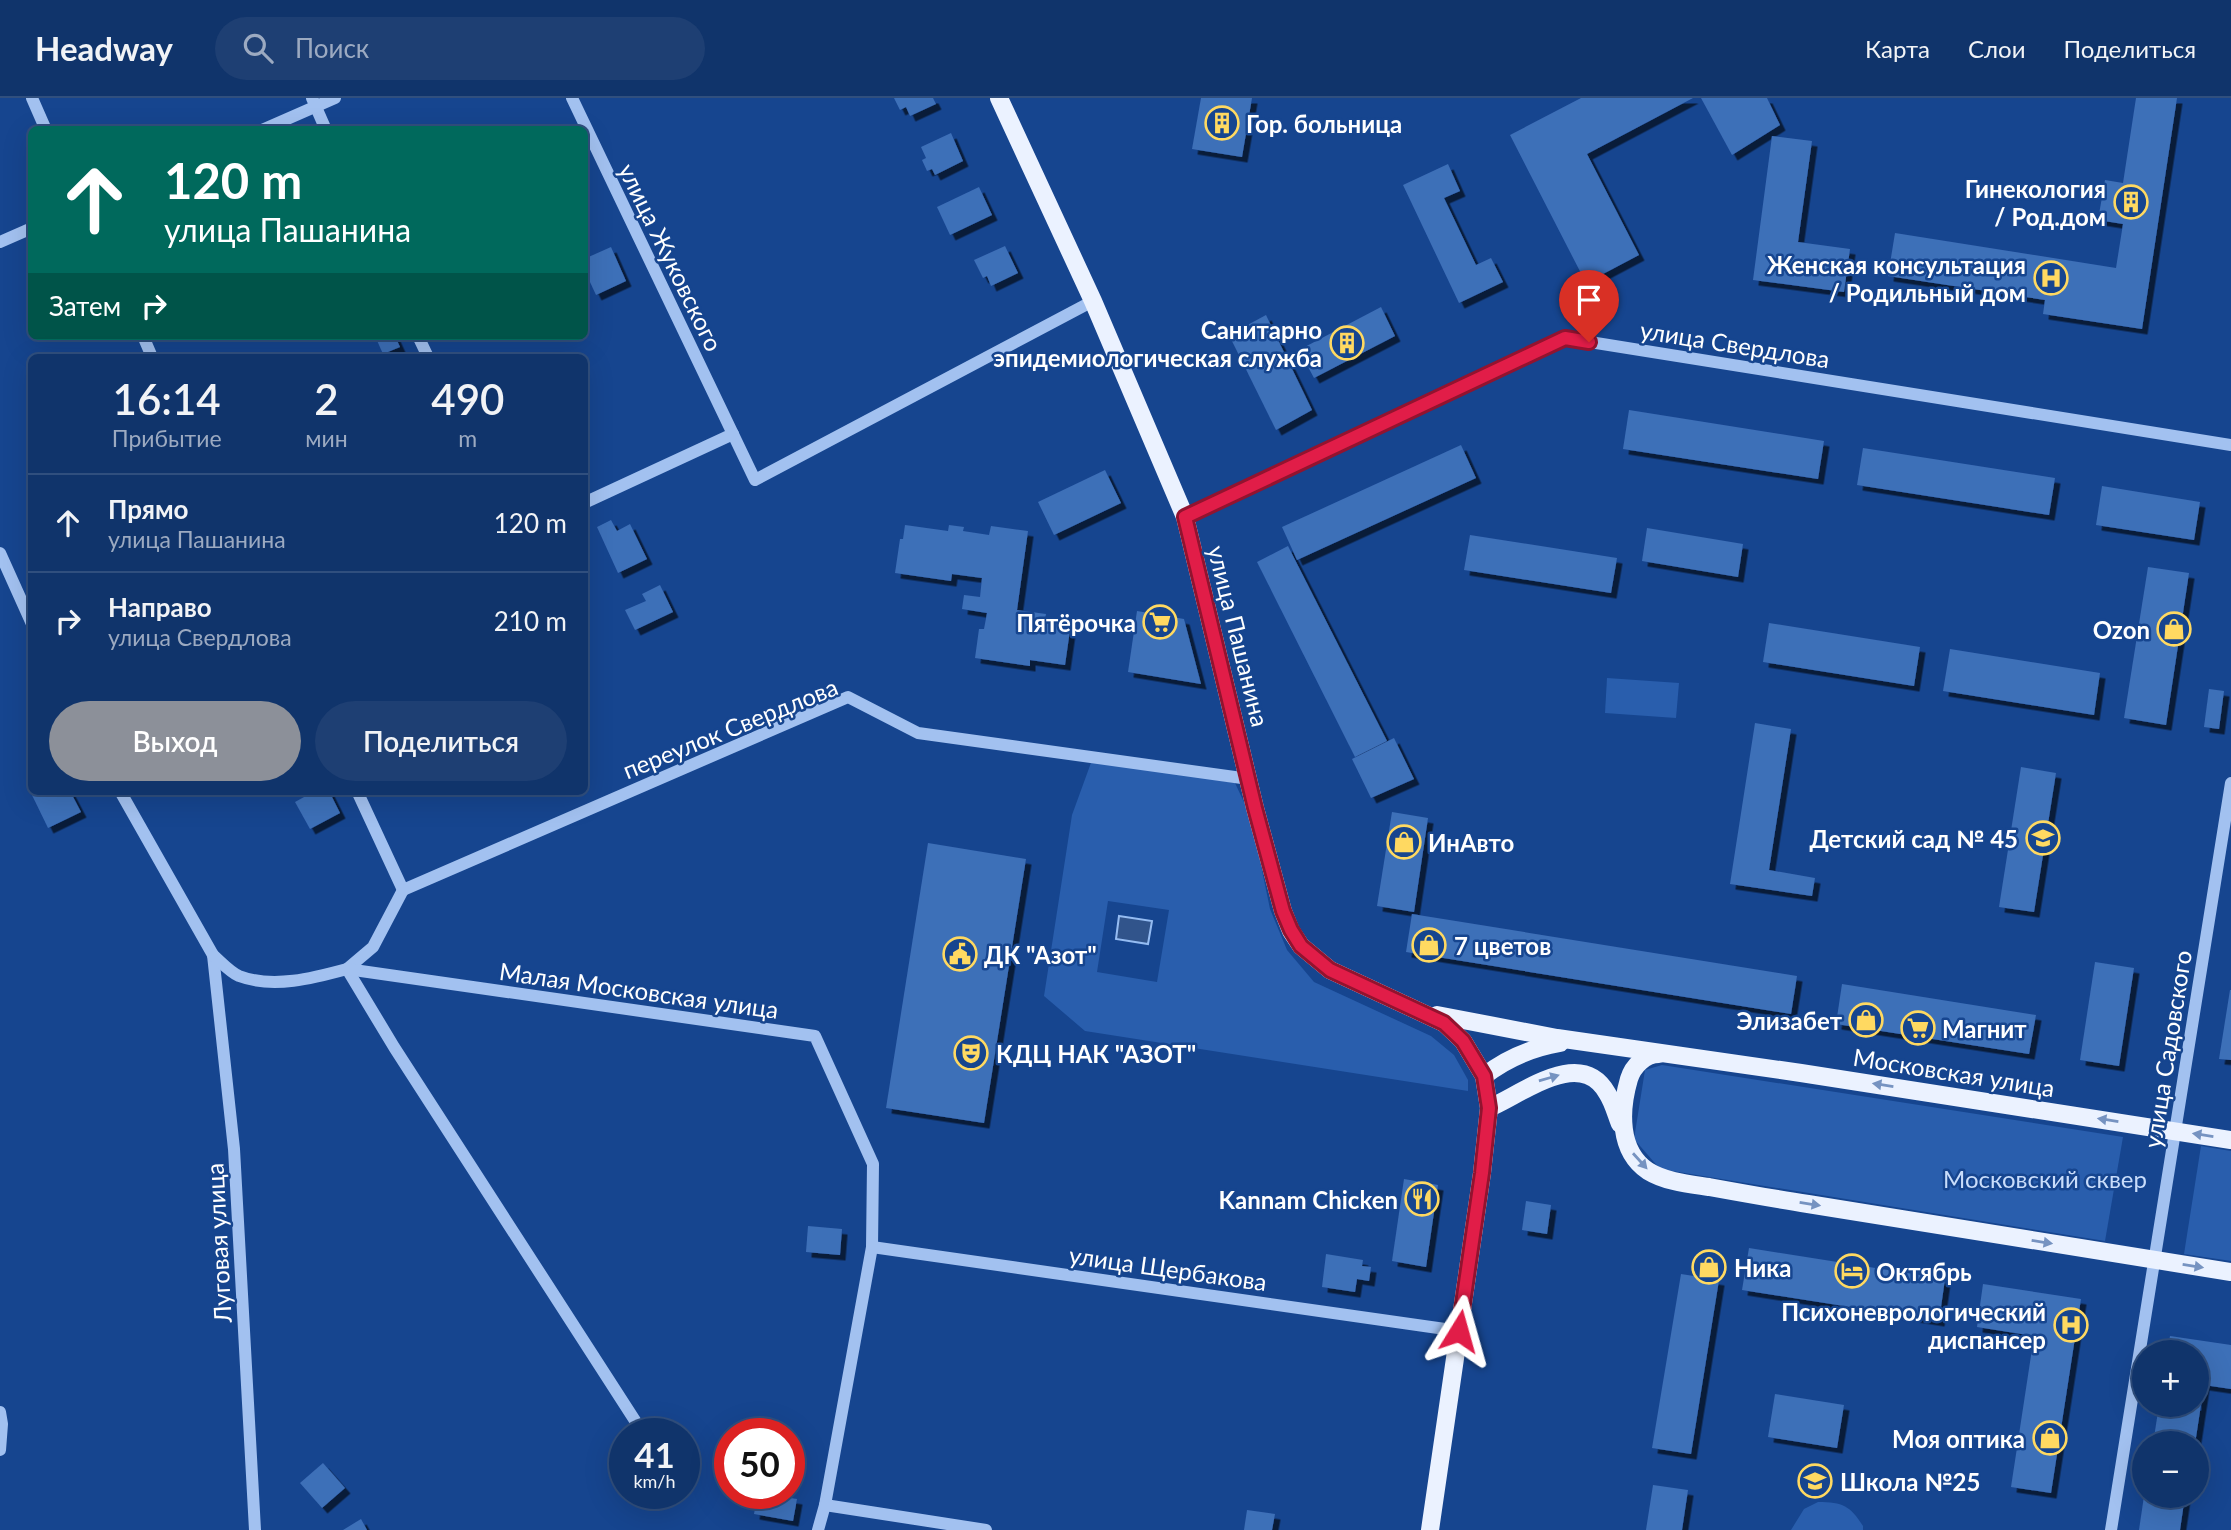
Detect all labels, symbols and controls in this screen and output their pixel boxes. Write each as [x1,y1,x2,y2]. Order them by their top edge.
search box [215,17,705,80]
text: Headway [35,28,173,68]
icon: search [239,29,277,67]
text: Поиск [295,32,369,64]
text: Карта [1865,34,1930,63]
text: Слои [1968,34,2025,63]
text: Поделиться [2063,34,2196,63]
building icon: Гор. больница [1203,104,1241,142]
place label: Гор. больница [1246,109,1402,138]
text: 120 m [164,151,302,209]
icon: ahead [49,154,140,245]
street label: улица Жуковского [613,158,729,356]
place label: Гинекология / Род.дом [1965,174,2106,231]
building icon: Гинекология / Род.дом [2112,183,2150,221]
text: улица Пашанина [164,210,411,249]
place label: Женская консультация / Родильный дом [1767,250,2026,307]
hospital icon: Женская консультация / Родильный дом [2032,259,2070,297]
pin [1559,270,1619,342]
icon: arrive [1570,281,1608,319]
icon: right [135,287,173,325]
text: Затем [49,290,121,322]
place label: Санитарно эпидемиологическая служба [993,315,1322,372]
street label: улица Свердлова [1638,315,1832,373]
building icon: Санитарно эпидемиологическая служба [1328,324,1366,362]
text: 16:14 [113,374,221,424]
text: 2 [314,374,339,424]
text: 490 [431,374,504,424]
text: Прибытие [112,424,222,452]
text: мин [305,424,348,452]
text: m [458,424,477,452]
text: Прямо [108,493,189,525]
icon: ahead [49,504,87,542]
text: 120 m [494,507,567,539]
text: улица Пашанина [108,525,286,553]
street label: улица Пашанина [1203,543,1275,729]
text: Направо [108,591,212,623]
icon: right [49,602,87,640]
supermarket icon: Пятёрочка [1141,603,1179,641]
text: 210 m [494,605,567,637]
place label: Пятёрочка [1016,608,1136,637]
shop icon: Ozon [2155,610,2193,648]
place label: Ozon [2093,615,2150,644]
text: улица Свердлова [108,623,292,651]
street label: переулок Свердлова [618,672,842,784]
button: Выход [49,701,301,781]
button: Поделиться [315,701,567,781]
school or university icon: Детский сад № 45 [2024,819,2062,857]
shop icon: ИнАвто [1385,823,1423,861]
place label: Детский сад № 45 [1809,824,2018,853]
place label: ИнАвто [1428,828,1514,857]
shop icon: 7 цветов [1410,926,1448,964]
place label: 7 цветов [1454,931,1551,960]
public building icon: ДК "Азот" [941,935,979,973]
place label: ДК "Азот" [984,940,1097,969]
street label: улица Садовского [2137,948,2197,1150]
street label: Малая Московская улица [498,956,780,1024]
shop icon: Элизабет [1847,1001,1885,1039]
place label: Элизабет [1737,1006,1843,1035]
supermarket icon: Магнит [1899,1009,1937,1047]
place label: Магнит [1942,1014,2027,1043]
theatre icon: КДЦ НАК "АЗОТ" [952,1034,990,1072]
place label: КДЦ НАК "АЗОТ" [996,1039,1196,1068]
street label: Московская улица [1851,1042,2057,1102]
one-way arrow [1539,1072,1561,1083]
one-way arrow [1872,1080,1894,1091]
one-way arrow [2097,1114,2119,1125]
one-way arrow [2192,1129,2214,1140]
one-way arrow [1632,1153,1647,1170]
street label: Луговая улица [199,1162,237,1325]
park label: Московский сквер [1943,1164,2147,1193]
restaurant icon: Kannam Chicken [1403,1180,1441,1218]
place label: Kannam Chicken [1219,1185,1398,1214]
one-way arrow [1799,1199,1821,1210]
one-way arrow [2031,1237,2053,1248]
street label: улица Щербакова [1067,1240,1269,1296]
shop icon: Ника [1690,1248,1728,1286]
hotel icon: Октябрь [1833,1252,1871,1290]
place label: Ника [1734,1253,1792,1282]
place label: Октябрь [1876,1257,1972,1286]
one-way arrow [2182,1261,2204,1272]
position arrow [1422,1294,1496,1368]
place label: Психоневрологический диспансер [1781,1297,2046,1354]
hospital icon: Психоневрологический диспансер [2052,1306,2090,1344]
map controls [2132,1340,2209,1508]
button: + [2132,1340,2209,1417]
speed limit sign: 50 [714,1418,805,1509]
shop icon: Моя оптика [2031,1419,2069,1457]
place label: Моя оптика [1892,1424,2025,1453]
button: − [2132,1431,2209,1508]
text: 41 [634,1433,675,1475]
school or university icon: Школа №25 [1796,1462,1834,1500]
place label: Школа №25 [1840,1467,1980,1496]
text: km/h [633,1470,676,1492]

